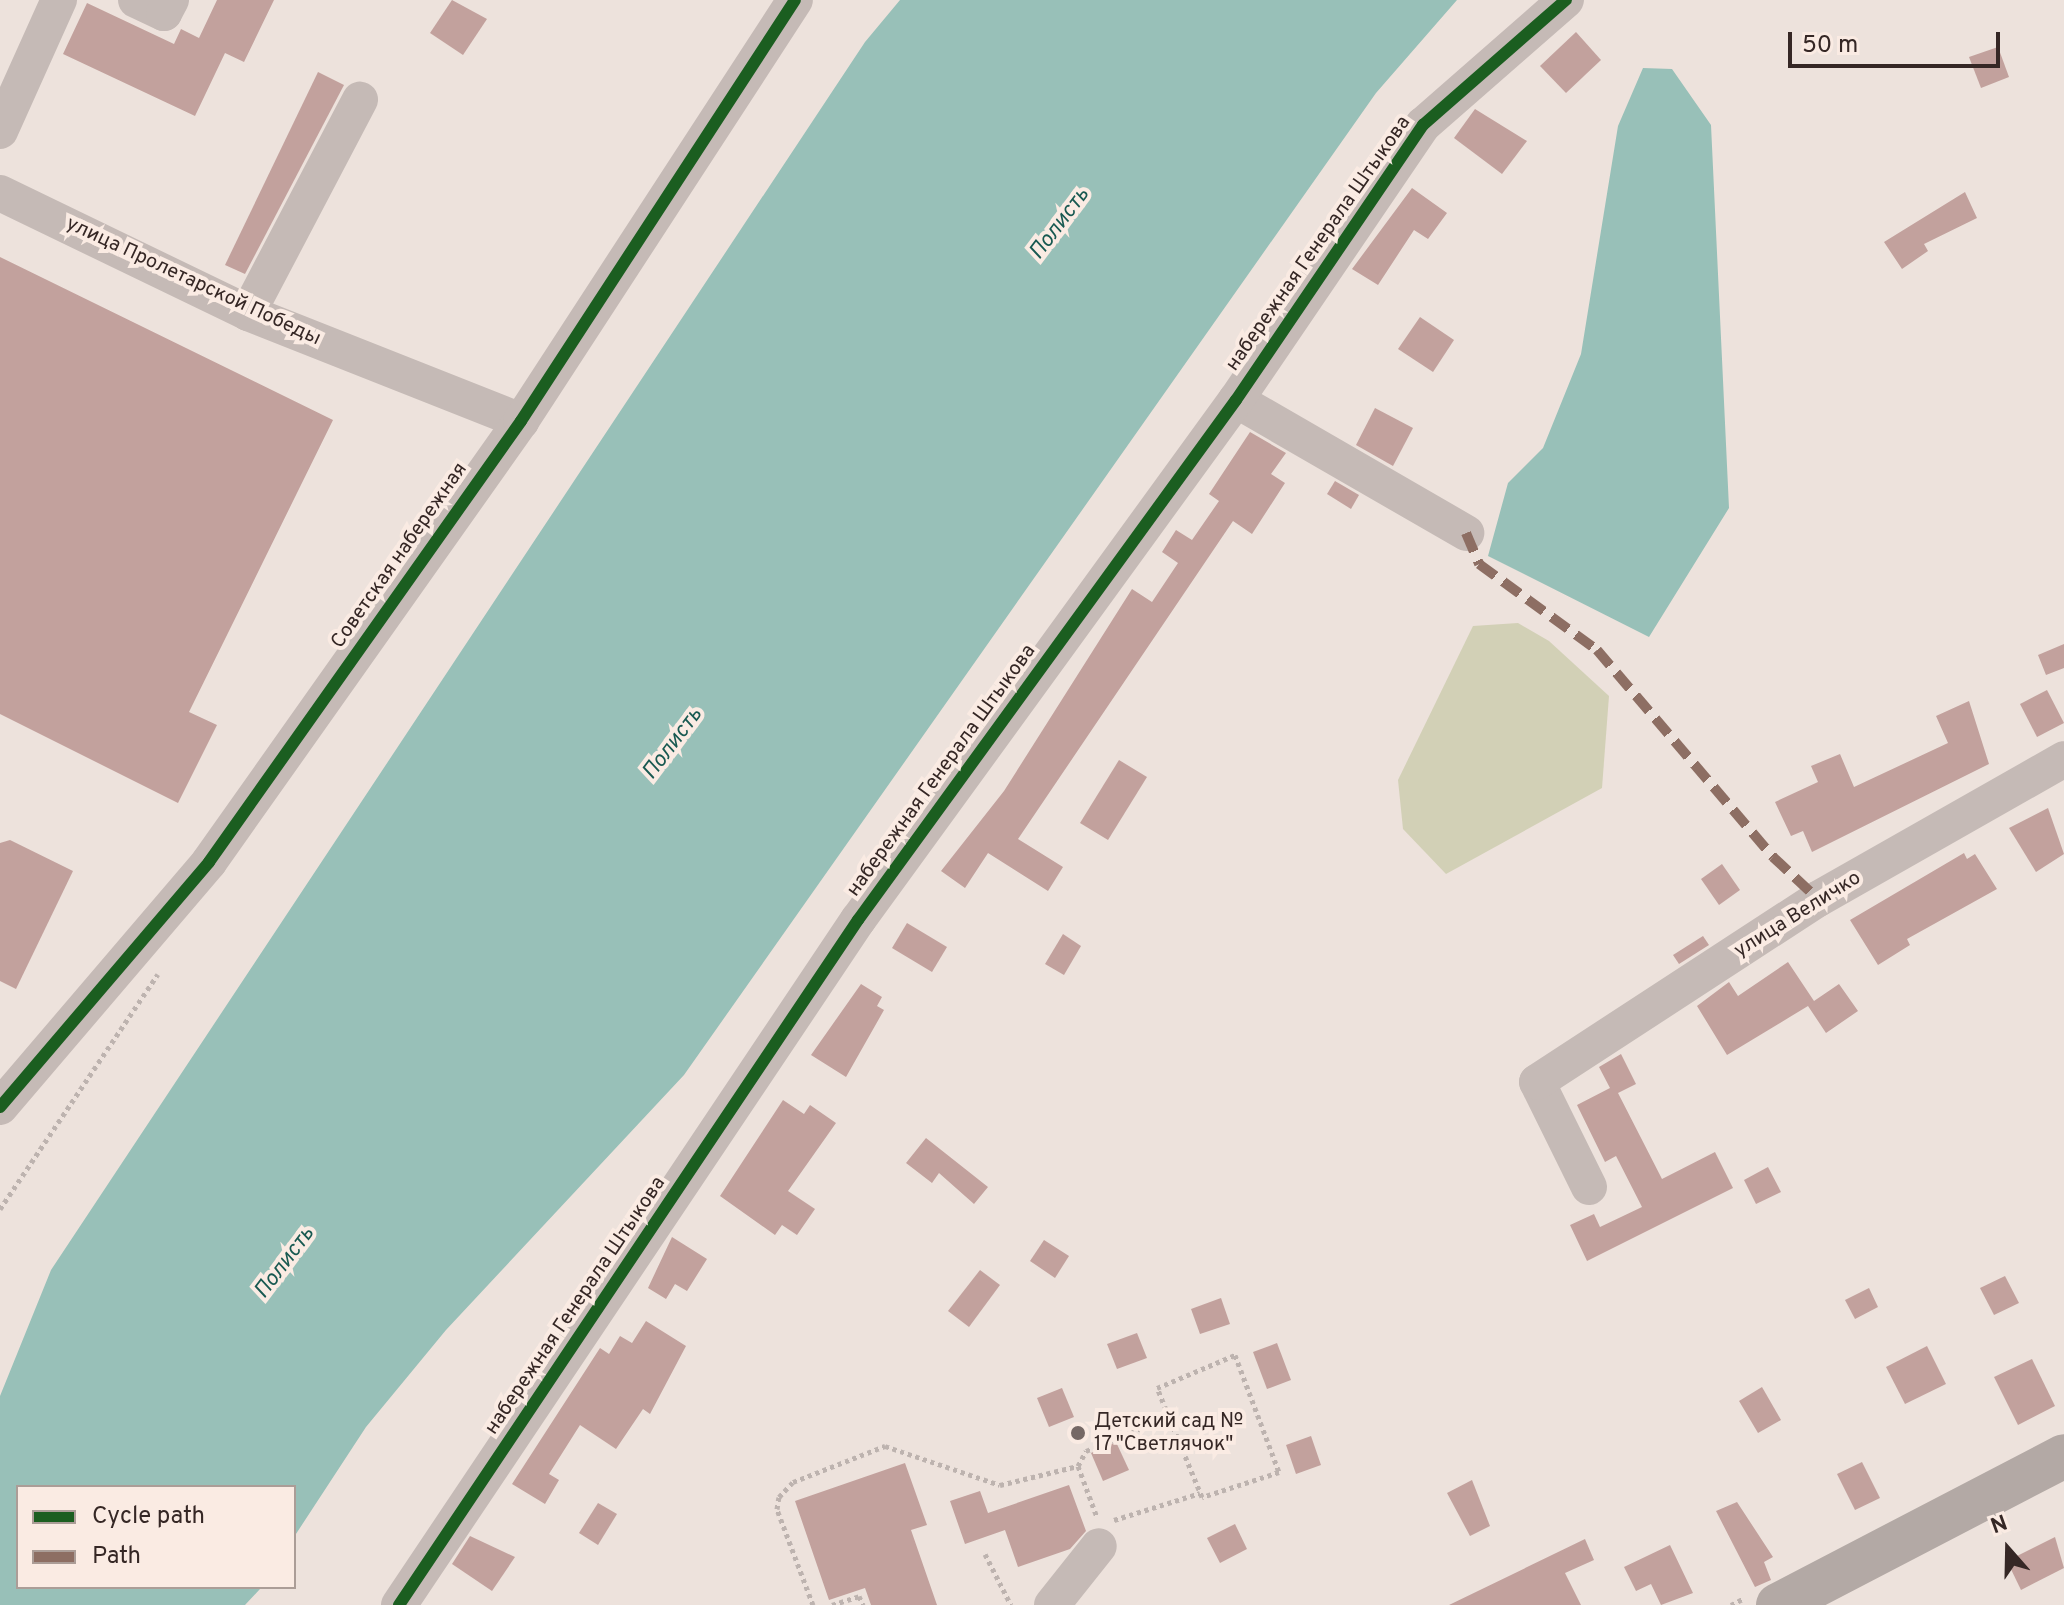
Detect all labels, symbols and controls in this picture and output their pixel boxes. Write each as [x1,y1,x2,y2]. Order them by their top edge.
scale bar [1792,16,2004,66]
text: 50 m [1802,31,1858,61]
street label: набережная Генерала Штыкова [1222,112,1416,376]
water label: Полисть [1024,183,1096,265]
street label: улица Пролетарской Победы [62,212,324,352]
street label: Советская набережная [327,459,473,653]
street label: набережная Генерала Штыкова [842,640,1042,902]
water label: Полисть [637,703,709,785]
street label: улица Величко [1730,867,1866,963]
street label: набережная Генерала Штыкова [481,1173,671,1439]
water label: Полисть [249,1222,321,1304]
place label: Детский сад № 17 "Светлячок" [1094,1410,1243,1457]
marker: Детский сад № 17 "Светлячок" [1069,1424,1087,1442]
legend [16,1485,296,1589]
text: Cycle path [92,1502,205,1532]
north arrow [1968,1509,2048,1589]
text: N [1988,1511,2012,1541]
text: Path [92,1542,141,1572]

